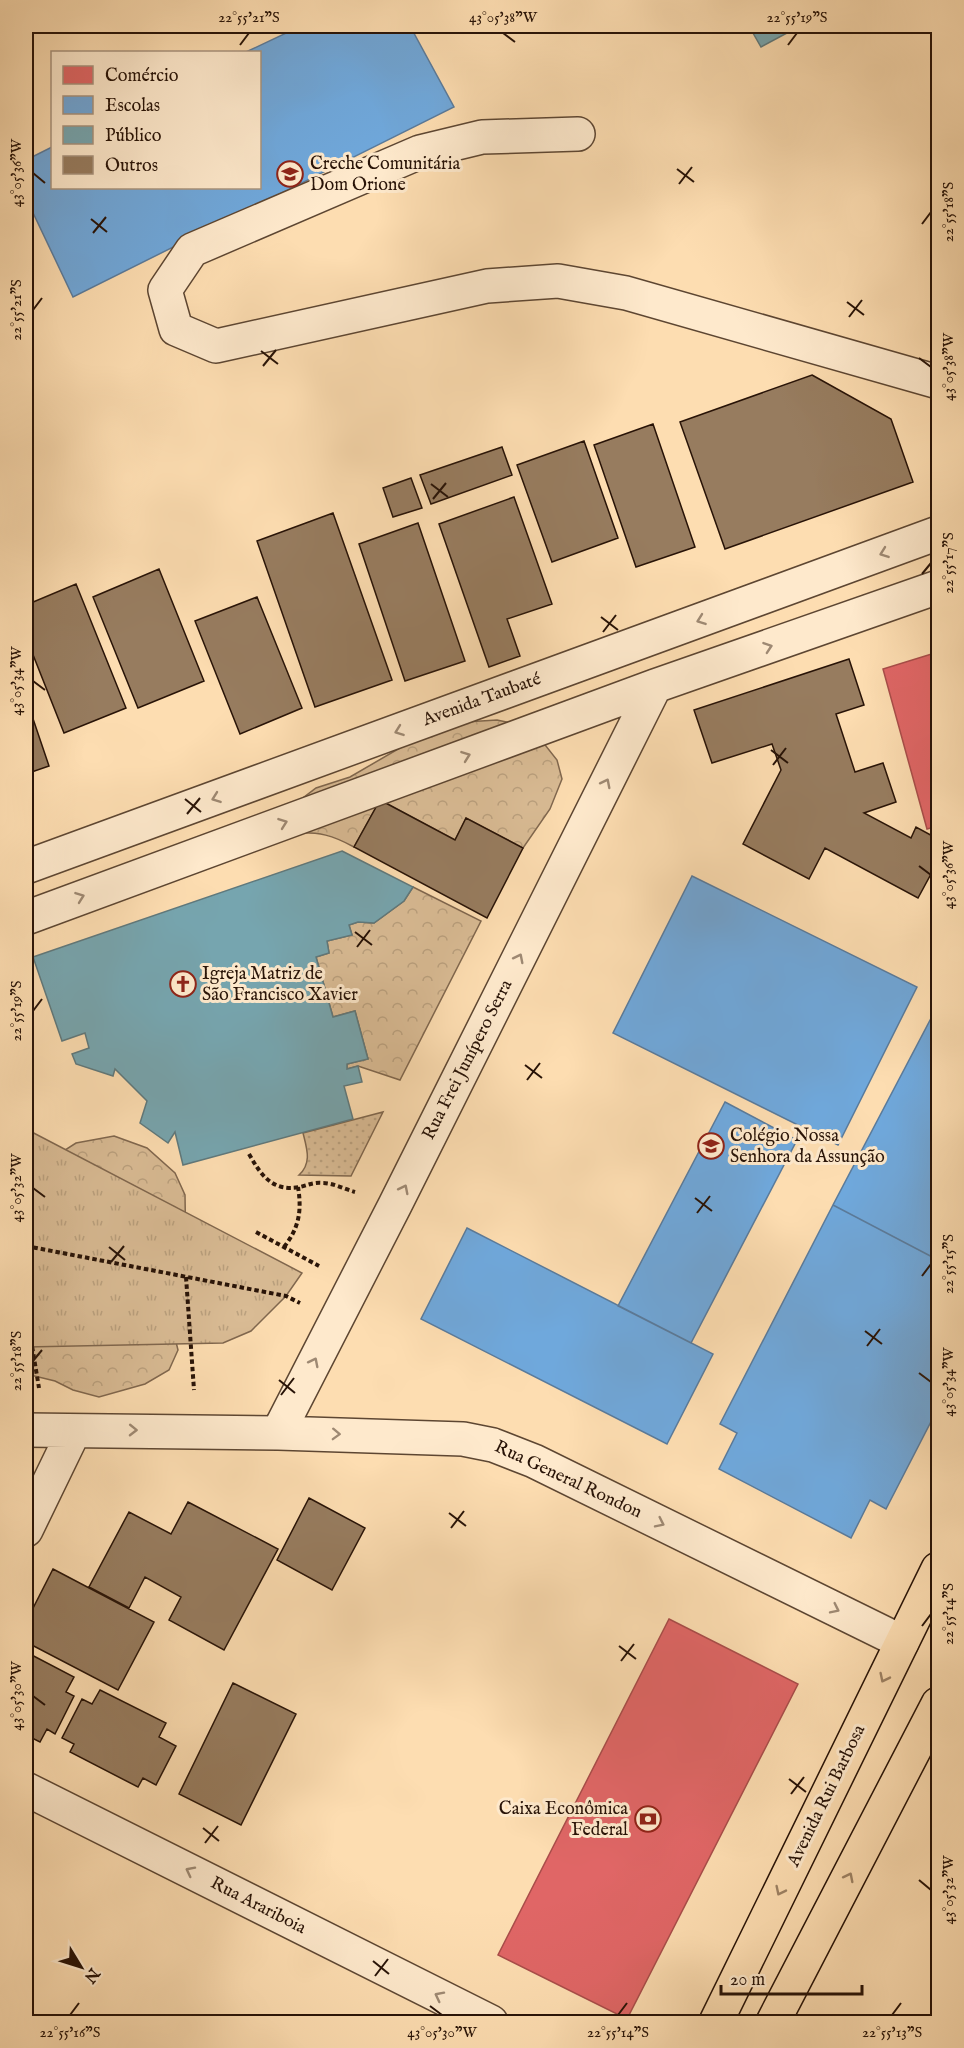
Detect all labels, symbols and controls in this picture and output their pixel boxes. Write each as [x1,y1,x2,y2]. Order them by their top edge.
text: 22°55'21"S [218,8,280,27]
text: 43°05'38"W [469,8,538,27]
text: 22°55'19"S [766,8,828,27]
legend [51,51,261,189]
text: Comércio [105,65,179,88]
text: Escolas [105,95,160,118]
text: Público [105,125,162,148]
text: 43°05'36"W [7,138,26,207]
place label: Creche Comunitária Dom Orione [310,153,461,197]
text: Outros [105,155,158,178]
school or university icon: Creche Comunitária Dom Orione [275,159,305,189]
text: 22°55'18"S [939,182,958,242]
text: 22°55'21"S [7,279,26,341]
text: 43°05'38"W [939,332,958,401]
text: 22°55'17"S [939,532,958,594]
one-way arrow [879,545,889,558]
one-way arrow [696,613,707,625]
one-way arrow [762,641,773,654]
text: 43°05'34"W [7,646,26,716]
street label: Avenida Taubaté [419,668,544,732]
one-way arrow [394,723,405,736]
one-way arrow [460,750,471,763]
one-way arrow [599,779,611,790]
one-way arrow [211,790,222,803]
one-way arrow [277,818,288,830]
text: 43°05'36"W [939,840,958,909]
one-way arrow [75,892,85,905]
one-way arrow [512,953,523,964]
place label: Igreja Matriz de São Francisco Xavier [202,963,358,1007]
church icon: Igreja Matriz de São Francisco Xavier [168,969,198,999]
street label: Rua Frei Junípero Serra [418,976,518,1144]
text: 22°55'19"S [7,980,26,1042]
place label: Colégio Nossa Senhora da Assunção [730,1125,885,1169]
school or university icon: Colégio Nossa Senhora da Assunção [696,1131,726,1161]
text: 43°05'32"W [7,1153,26,1223]
one-way arrow [396,1184,408,1195]
text: 22°55'15"S [939,1234,958,1294]
text: 22°55'18"S [7,1331,26,1391]
text: 43°05'34"W [939,1347,958,1417]
one-way arrow [307,1357,319,1368]
one-way arrow [128,1424,137,1437]
one-way arrow [332,1428,341,1440]
street label: Rua General Rondon [491,1436,646,1524]
one-way arrow [654,1516,665,1527]
text: 22°55'14"S [939,1583,958,1645]
one-way arrow [829,1602,840,1614]
text: 43°05'30"W [7,1661,26,1731]
one-way arrow [880,1672,892,1683]
street label: Avenida Rui Barbosa [782,1721,871,1872]
place label: Caixa Econômica Federal [499,1798,628,1842]
bank icon: Caixa Econômica Federal [633,1804,663,1834]
text: 43°05'32"W [939,1855,958,1925]
one-way arrow [185,1867,196,1878]
street label: Rua Arariboia [206,1872,310,1940]
one-way arrow [842,1873,853,1884]
one-way arrow [776,1885,788,1896]
north arrow [51,1937,111,1997]
scale bar [721,1958,862,1996]
text: N [79,1963,104,1987]
text: 20 m [730,1969,765,1992]
one-way arrow [434,1992,445,2004]
text: 22°55'16"S [40,2023,100,2042]
text: 43°05'30"W [407,2023,477,2042]
text: 22°55'14"S [587,2023,649,2042]
text: 22°55'13"S [862,2023,922,2042]

